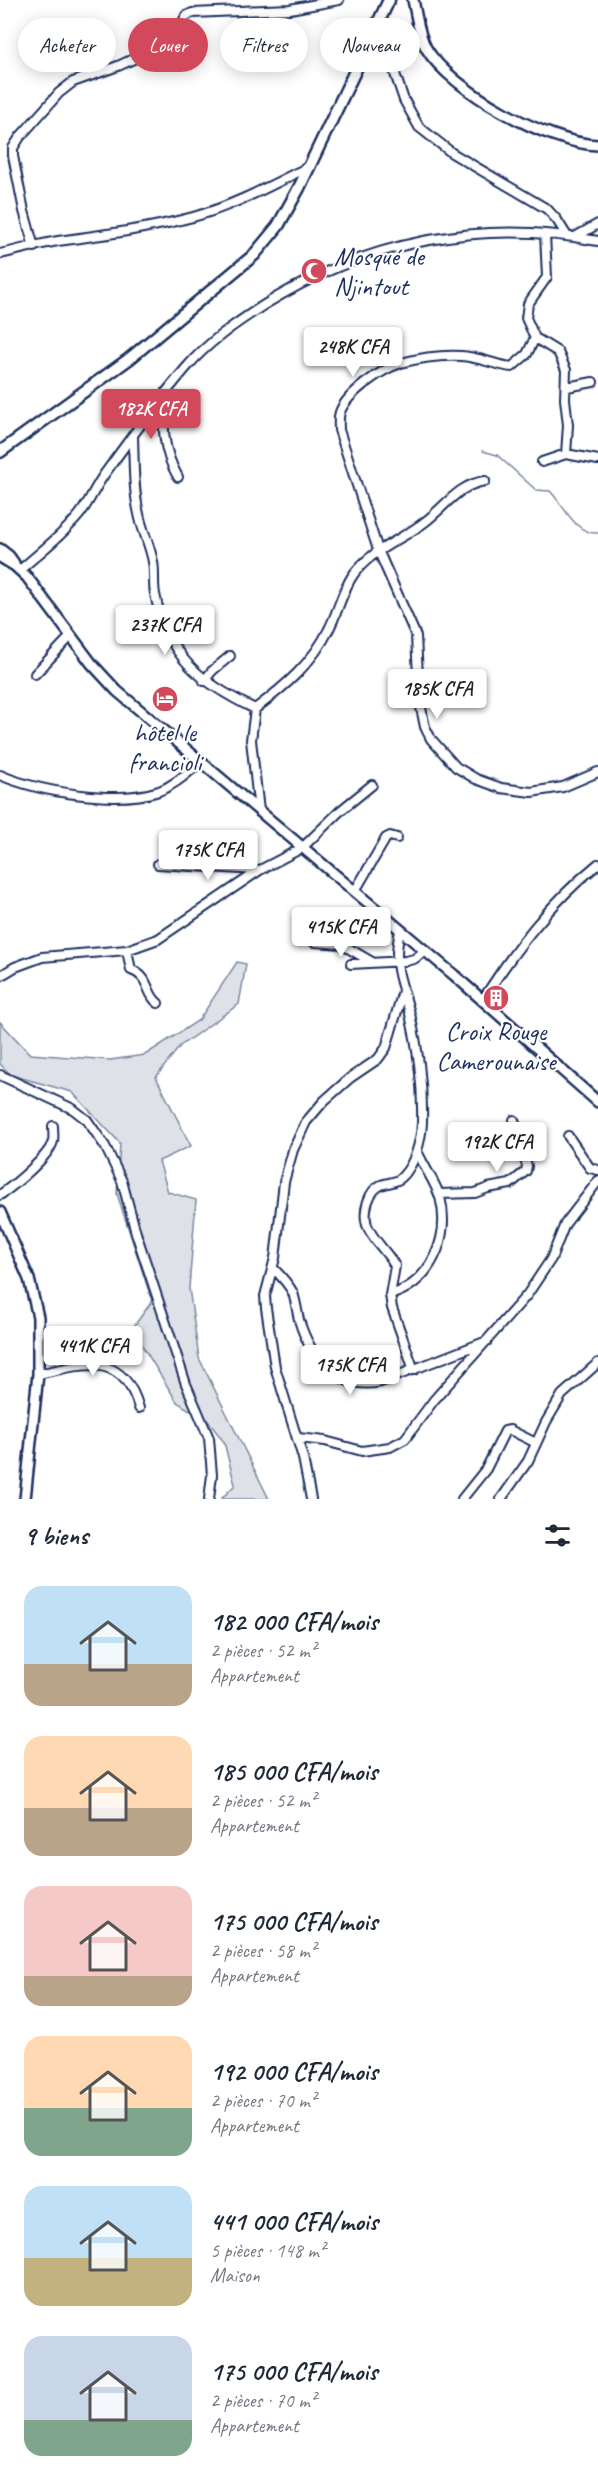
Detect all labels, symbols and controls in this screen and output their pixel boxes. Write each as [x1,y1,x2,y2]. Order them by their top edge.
chip: Acheter [18,18,116,72]
chip: Louer [128,18,208,72]
chip: Filtres [220,18,308,72]
chip: Nouveau [320,18,420,72]
place label: Mosqué de Njintout [334,240,426,303]
mosque icon: Mosqué de Njintout [299,256,329,286]
pin: 248K CFA [291,327,415,378]
text: 248K CFA [318,334,388,359]
pin: 182K CFA [89,389,213,440]
text: 182K CFA [116,396,186,421]
pin: 237K CFA [103,605,227,656]
text: 237K CFA [130,612,200,637]
pin: 185K CFA [375,669,499,720]
text: 185K CFA [402,676,472,701]
hotel icon: hôtel le francioli [150,684,180,714]
place label: hôtel le francioli [129,716,204,779]
pin: 175K CFA [146,830,270,881]
text: 175K CFA [173,837,243,862]
pin: 415K CFA [279,907,403,958]
text: 415K CFA [306,914,376,939]
building icon: Croix Rouge Camerounaise [481,983,511,1013]
place label: Croix Rouge Camerounaise [436,1015,558,1078]
pin: 192K CFA [435,1122,559,1173]
text: 192K CFA [462,1129,532,1154]
pin: 441K CFA [31,1326,155,1377]
text: 441K CFA [58,1333,128,1358]
pin: 175K CFA [288,1345,412,1396]
text: 175K CFA [315,1352,385,1377]
text: 9 biens [24,1519,88,1552]
icon: filters [541,1519,574,1552]
text: 182 000 CFA/mois [210,1605,378,1638]
icon: home [72,1610,144,1682]
text: 2 pièces · 52 m² [210,1638,316,1663]
text: Appartement [210,1663,299,1688]
text: 185 000 CFA/mois [210,1755,377,1788]
icon: home [72,1760,144,1832]
text: 2 pièces · 52 m² [210,1788,316,1813]
text: Appartement [210,1813,299,1838]
text: 175 000 CFA/mois [210,1905,377,1938]
icon: home [72,1910,144,1982]
text: 2 pièces · 58 m² [210,1938,316,1963]
text: Appartement [210,1963,299,1988]
text: 192 000 CFA/mois [210,2055,378,2088]
icon: home [72,2060,144,2132]
text: 2 pièces · 70 m² [210,2088,316,2113]
text: Appartement [210,2113,299,2138]
text: 441 000 CFA/mois [210,2205,378,2238]
icon: home [72,2210,144,2282]
text: 5 pièces · 148 m² [210,2238,325,2263]
text: Maison [210,2263,260,2288]
text: 175 000 CFA/mois [210,2355,377,2388]
icon: home [72,2360,144,2432]
text: 2 pièces · 70 m² [210,2388,316,2413]
text: Appartement [210,2413,299,2438]

